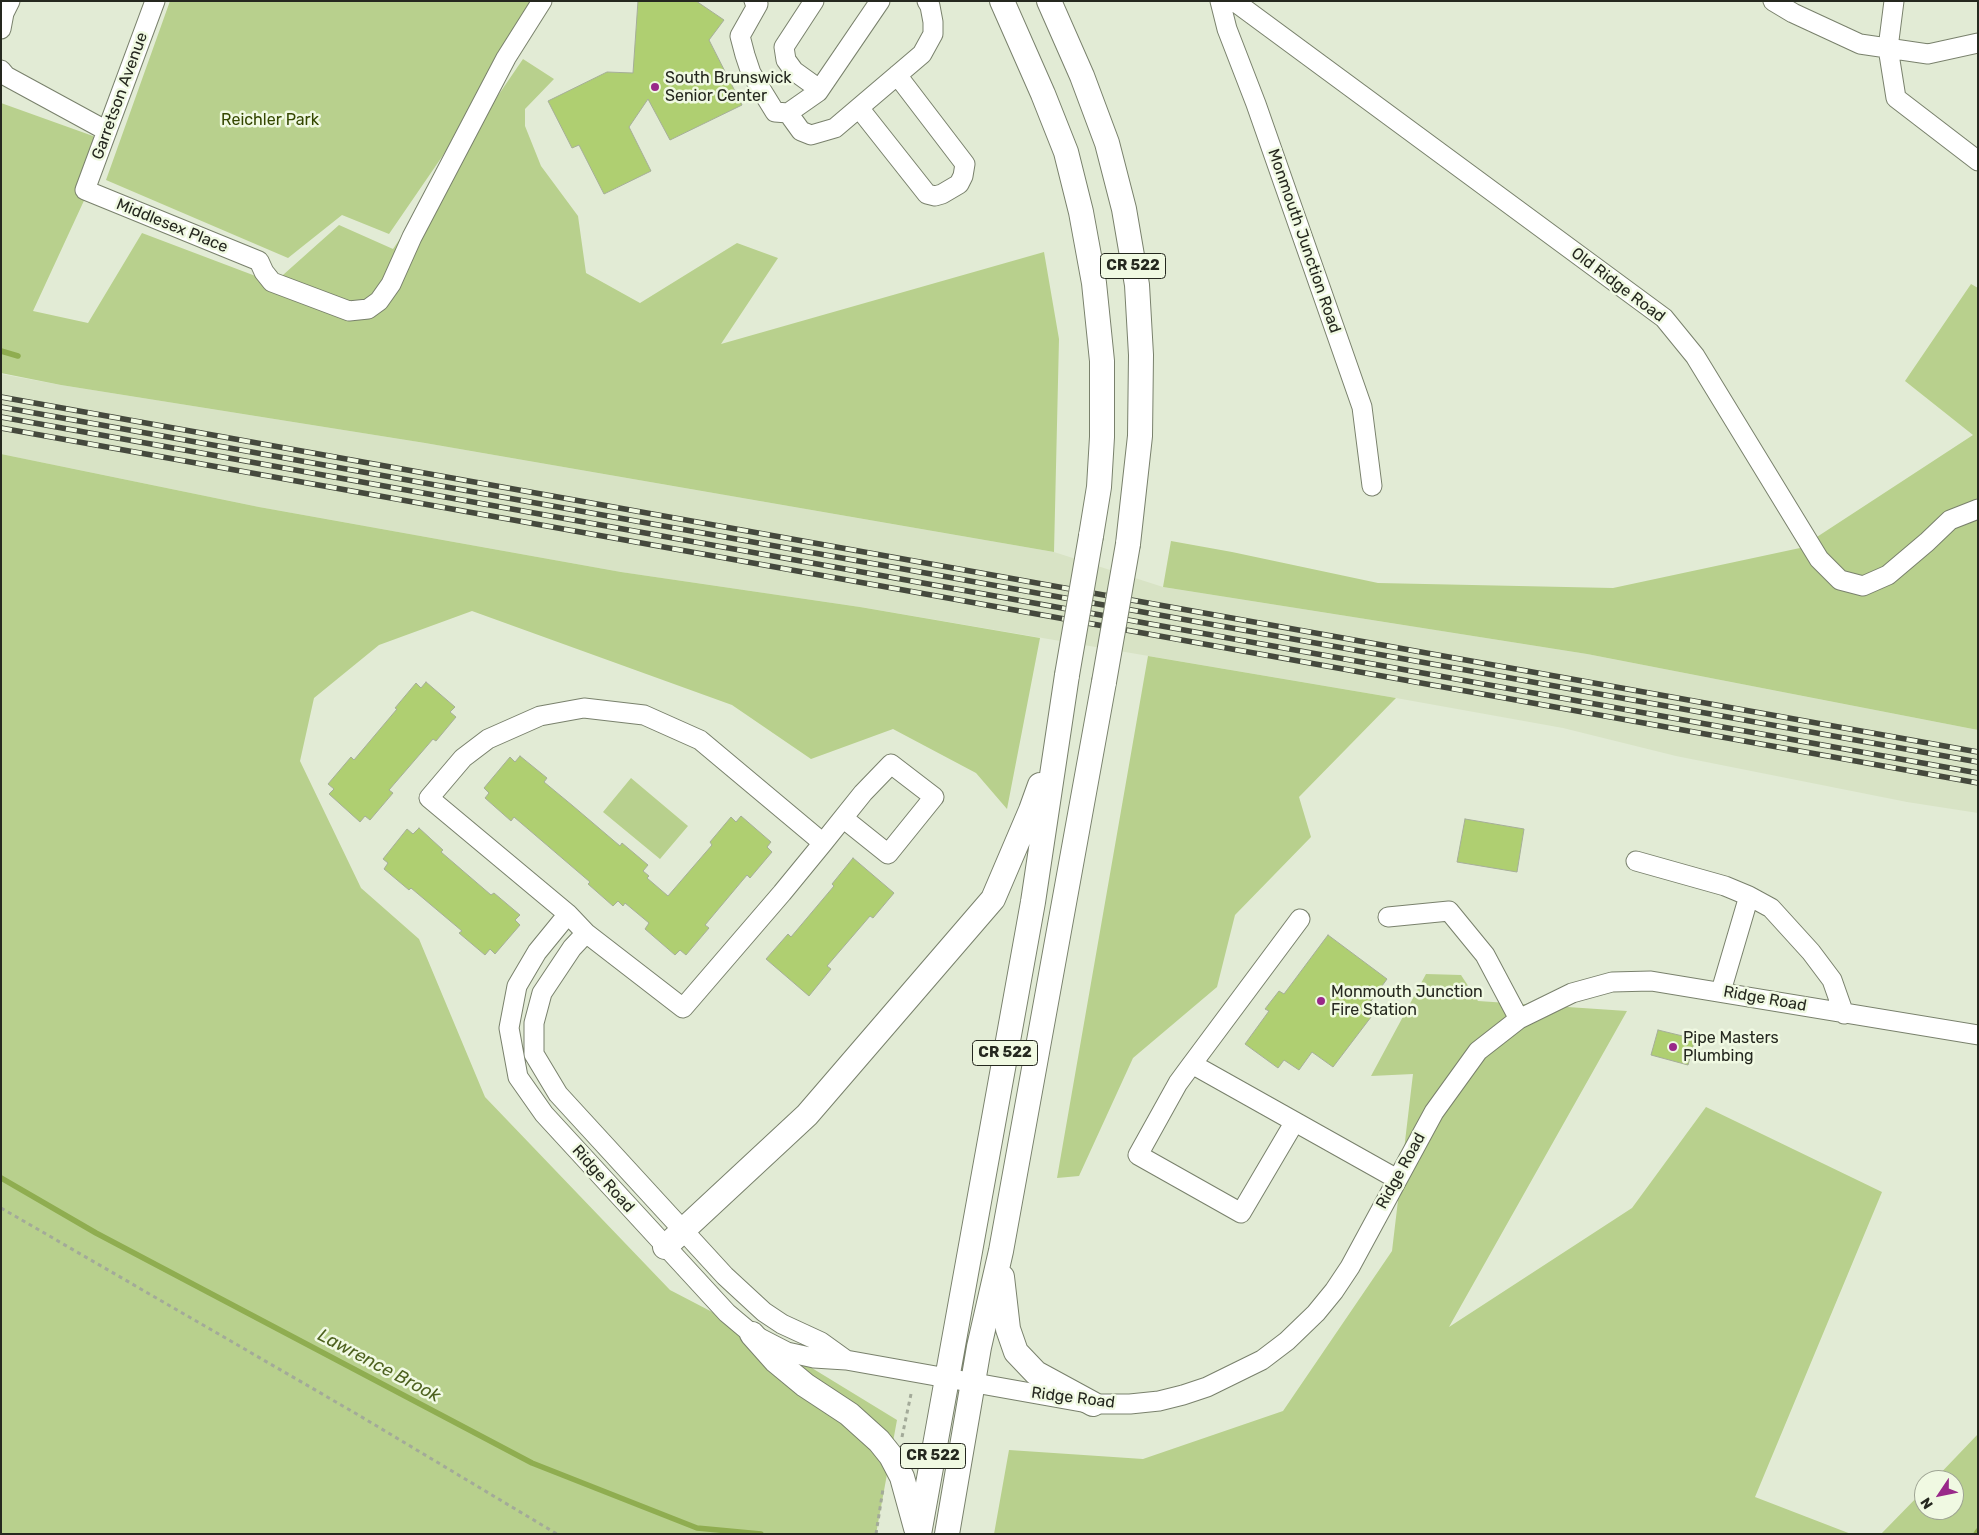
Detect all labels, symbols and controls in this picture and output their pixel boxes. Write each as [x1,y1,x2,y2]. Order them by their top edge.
street label: Garretson Avenue [88,30,152,162]
place label: South Brunswick Senior Center [665,68,792,106]
marker: South Brunswick Senior Center [649,81,661,93]
park label: Reichler Park [221,110,319,130]
street label: Monmouth Junction Road [1263,146,1345,336]
street label: Middlesex Place [113,195,231,257]
street label: Old Ridge Road [1567,244,1669,326]
road number: CR 522 [1100,254,1166,278]
place label: Monmouth Junction Fire Station [1331,982,1483,1020]
street label: Ridge Road [1722,982,1808,1016]
marker: Monmouth Junction Fire Station [1315,995,1327,1007]
place label: Pipe Masters Plumbing [1683,1028,1779,1066]
road number: CR 522 [972,1040,1038,1066]
marker: Pipe Masters Plumbing [1667,1041,1679,1053]
street label: Ridge Road [1372,1130,1430,1212]
street label: Ridge Road [568,1141,638,1217]
water label: Lawrence Brook [314,1325,444,1407]
street label: Ridge Road [1030,1383,1116,1413]
road number: CR 522 [900,1444,966,1468]
north arrow [1914,1470,1964,1520]
text: N [1917,1494,1937,1512]

